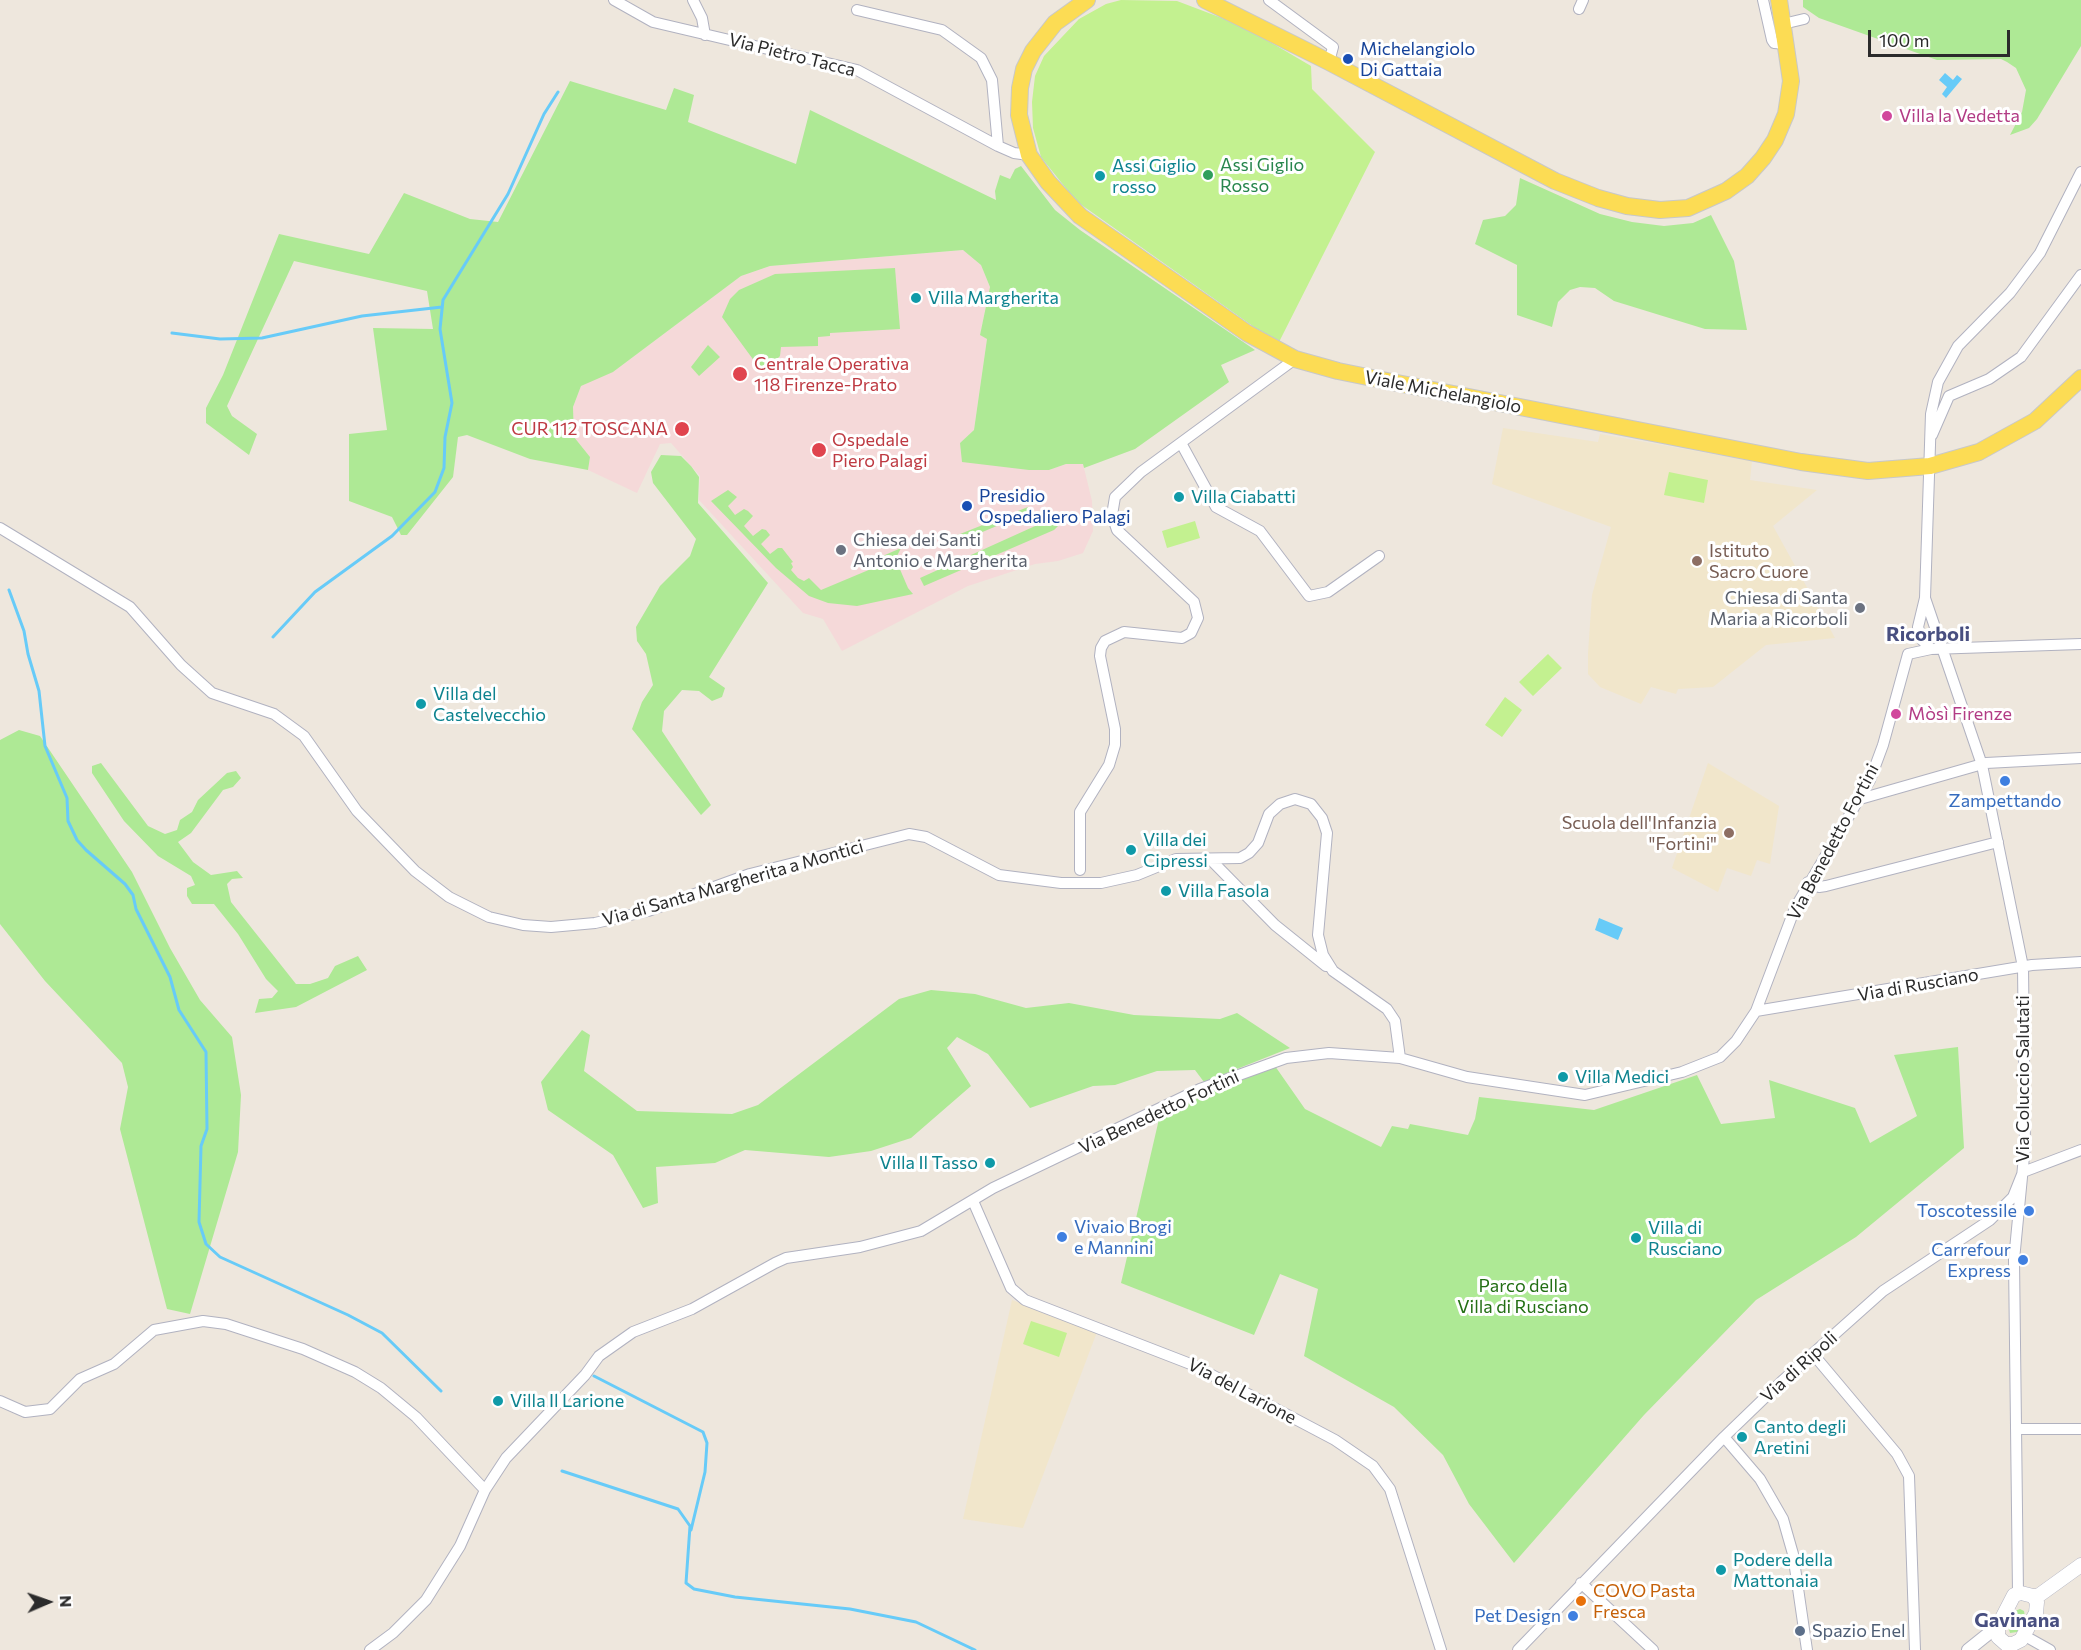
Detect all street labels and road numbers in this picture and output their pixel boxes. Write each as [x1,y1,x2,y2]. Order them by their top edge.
street label: Via Pietro Tacca [726,29,858,81]
street label: Viale Michelangiolo [1363,366,1523,418]
street label: Via Benedetto Fortini [1783,760,1883,924]
street label: Via di Santa Margherita a Montici [600,835,866,931]
street label: Via di Rusciano [1856,964,1980,1006]
street label: Via Coluccio Salutati [2012,995,2034,1163]
street label: Via Benedetto Fortini [1076,1065,1242,1159]
street label: Via di Ripoli [1756,1327,1842,1407]
street label: Via del Larione [1184,1353,1300,1429]

